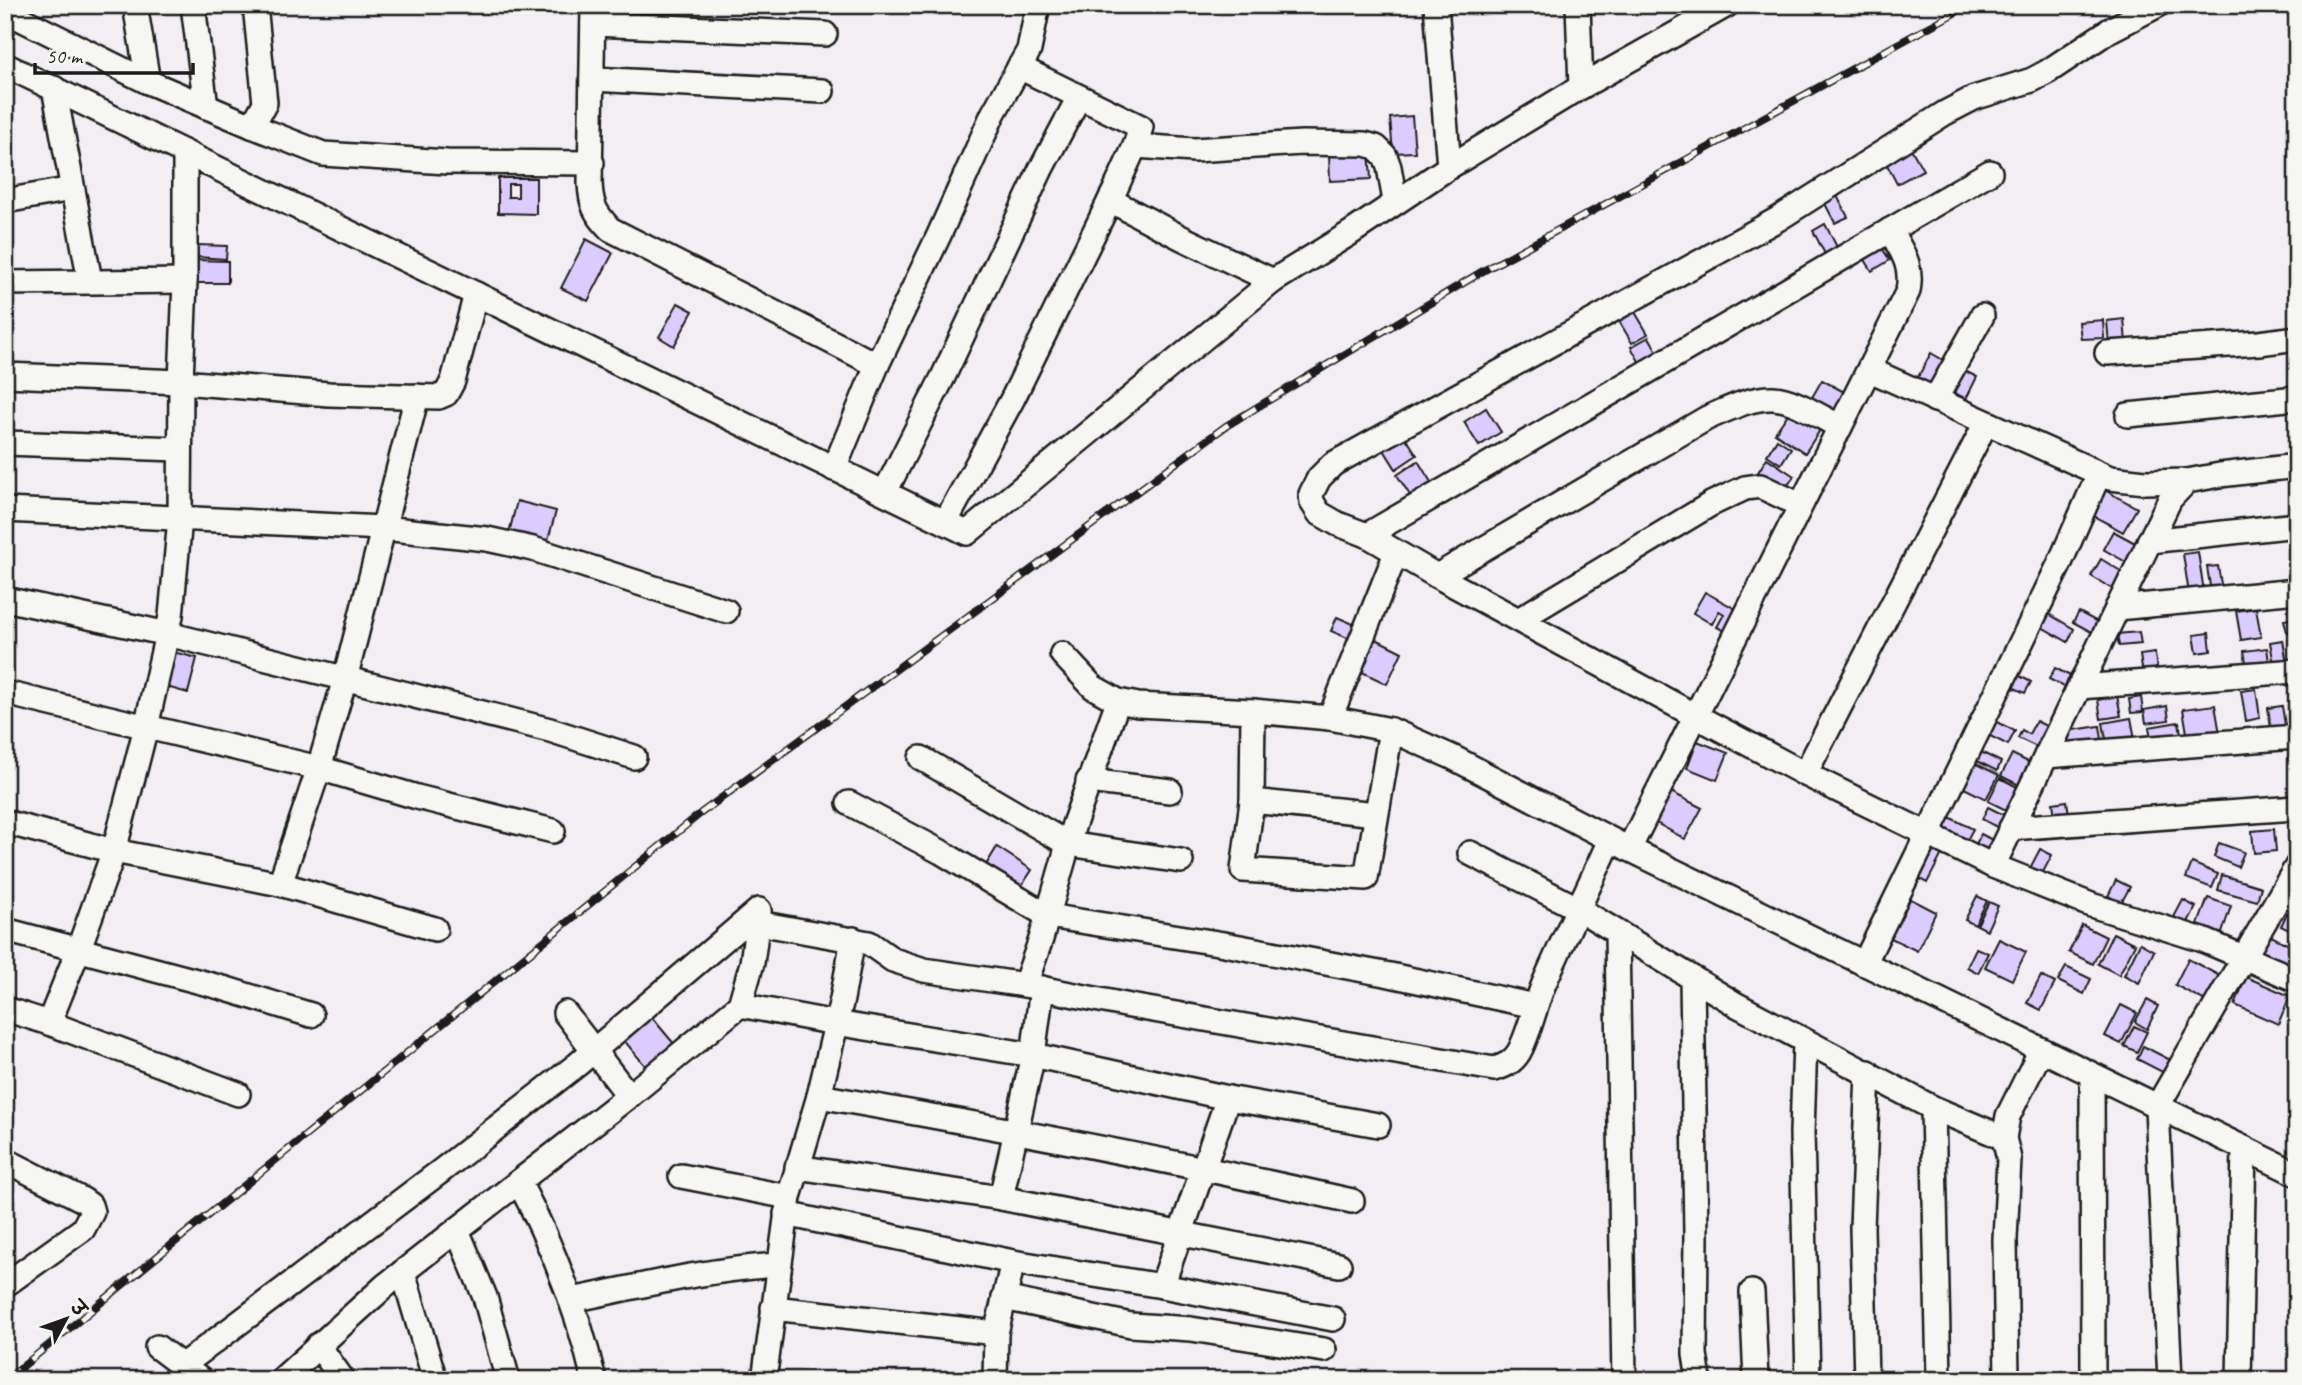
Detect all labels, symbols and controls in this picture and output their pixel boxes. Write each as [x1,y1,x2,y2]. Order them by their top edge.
scale bar [35,32,192,76]
text: 50 m [46,43,84,69]
north arrow [32,1284,102,1354]
text: उ [64,1294,93,1323]

